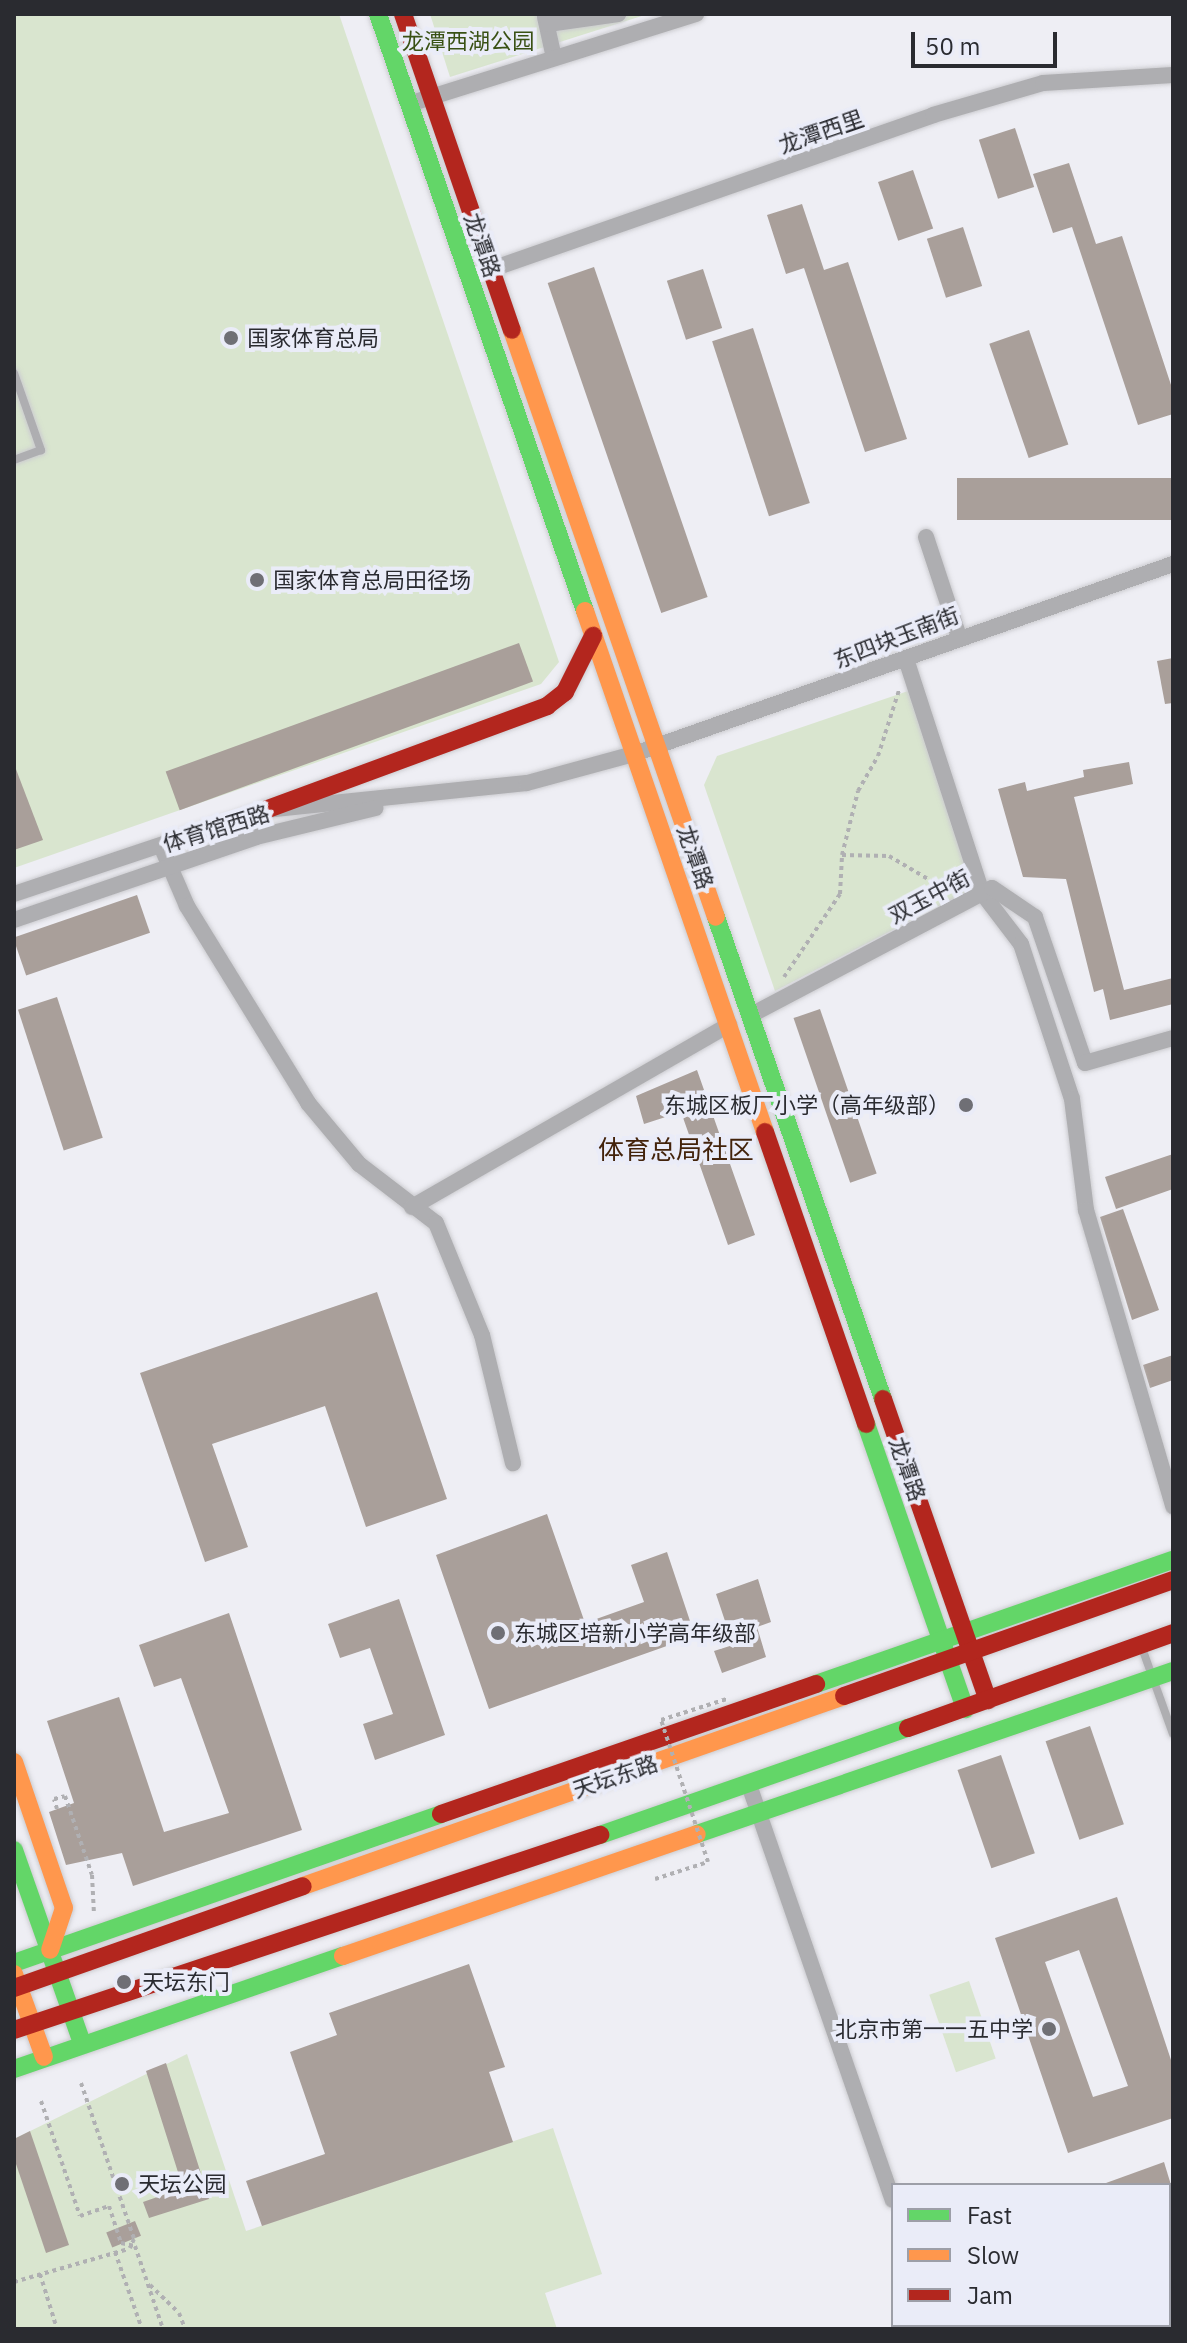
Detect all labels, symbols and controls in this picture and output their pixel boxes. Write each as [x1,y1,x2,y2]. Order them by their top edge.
scale bar [915,16,1061,66]
park label: 龙潭西湖公园 [402,28,534,54]
text: 50 m [925,30,980,62]
street label: 龙潭西里 [775,104,867,158]
street label: 龙潭路 [460,210,506,280]
place label: 国家体育总局 [247,325,379,351]
marker: 国家体育总局 [222,329,240,347]
place label: 国家体育总局田径场 [273,567,471,593]
marker: 国家体育总局田径场 [248,571,266,589]
street label: 东四块玉南街 [830,601,962,673]
street label: 体育馆西路 [160,799,272,857]
street label: 龙潭路 [673,822,719,892]
street label: 双玉中街 [884,864,974,928]
place label: 东城区板厂小学（高年级部） [664,1092,950,1118]
marker: 东城区板厂小学（高年级部） [957,1096,975,1114]
district label: 体育总局社区 [598,1134,754,1166]
street label: 龙潭路 [885,1434,931,1504]
place label: 东城区培新小学高年级部 [514,1620,756,1646]
marker: 东城区培新小学高年级部 [489,1624,507,1642]
street label: 天坛东路 [569,1749,661,1803]
place label: 天坛东门 [142,1969,230,1995]
marker: 天坛东门 [113,1971,135,1993]
place label: 北京市第一一五中学 [835,2016,1033,2042]
marker: 北京市第一一五中学 [1040,2020,1058,2038]
place label: 天坛公园 [138,2171,226,2197]
marker: 天坛公园 [113,2175,131,2193]
legend [891,2183,1171,2327]
text: Fast [967,2199,1012,2231]
text: Slow [967,2239,1019,2271]
text: Jam [967,2279,1013,2311]

